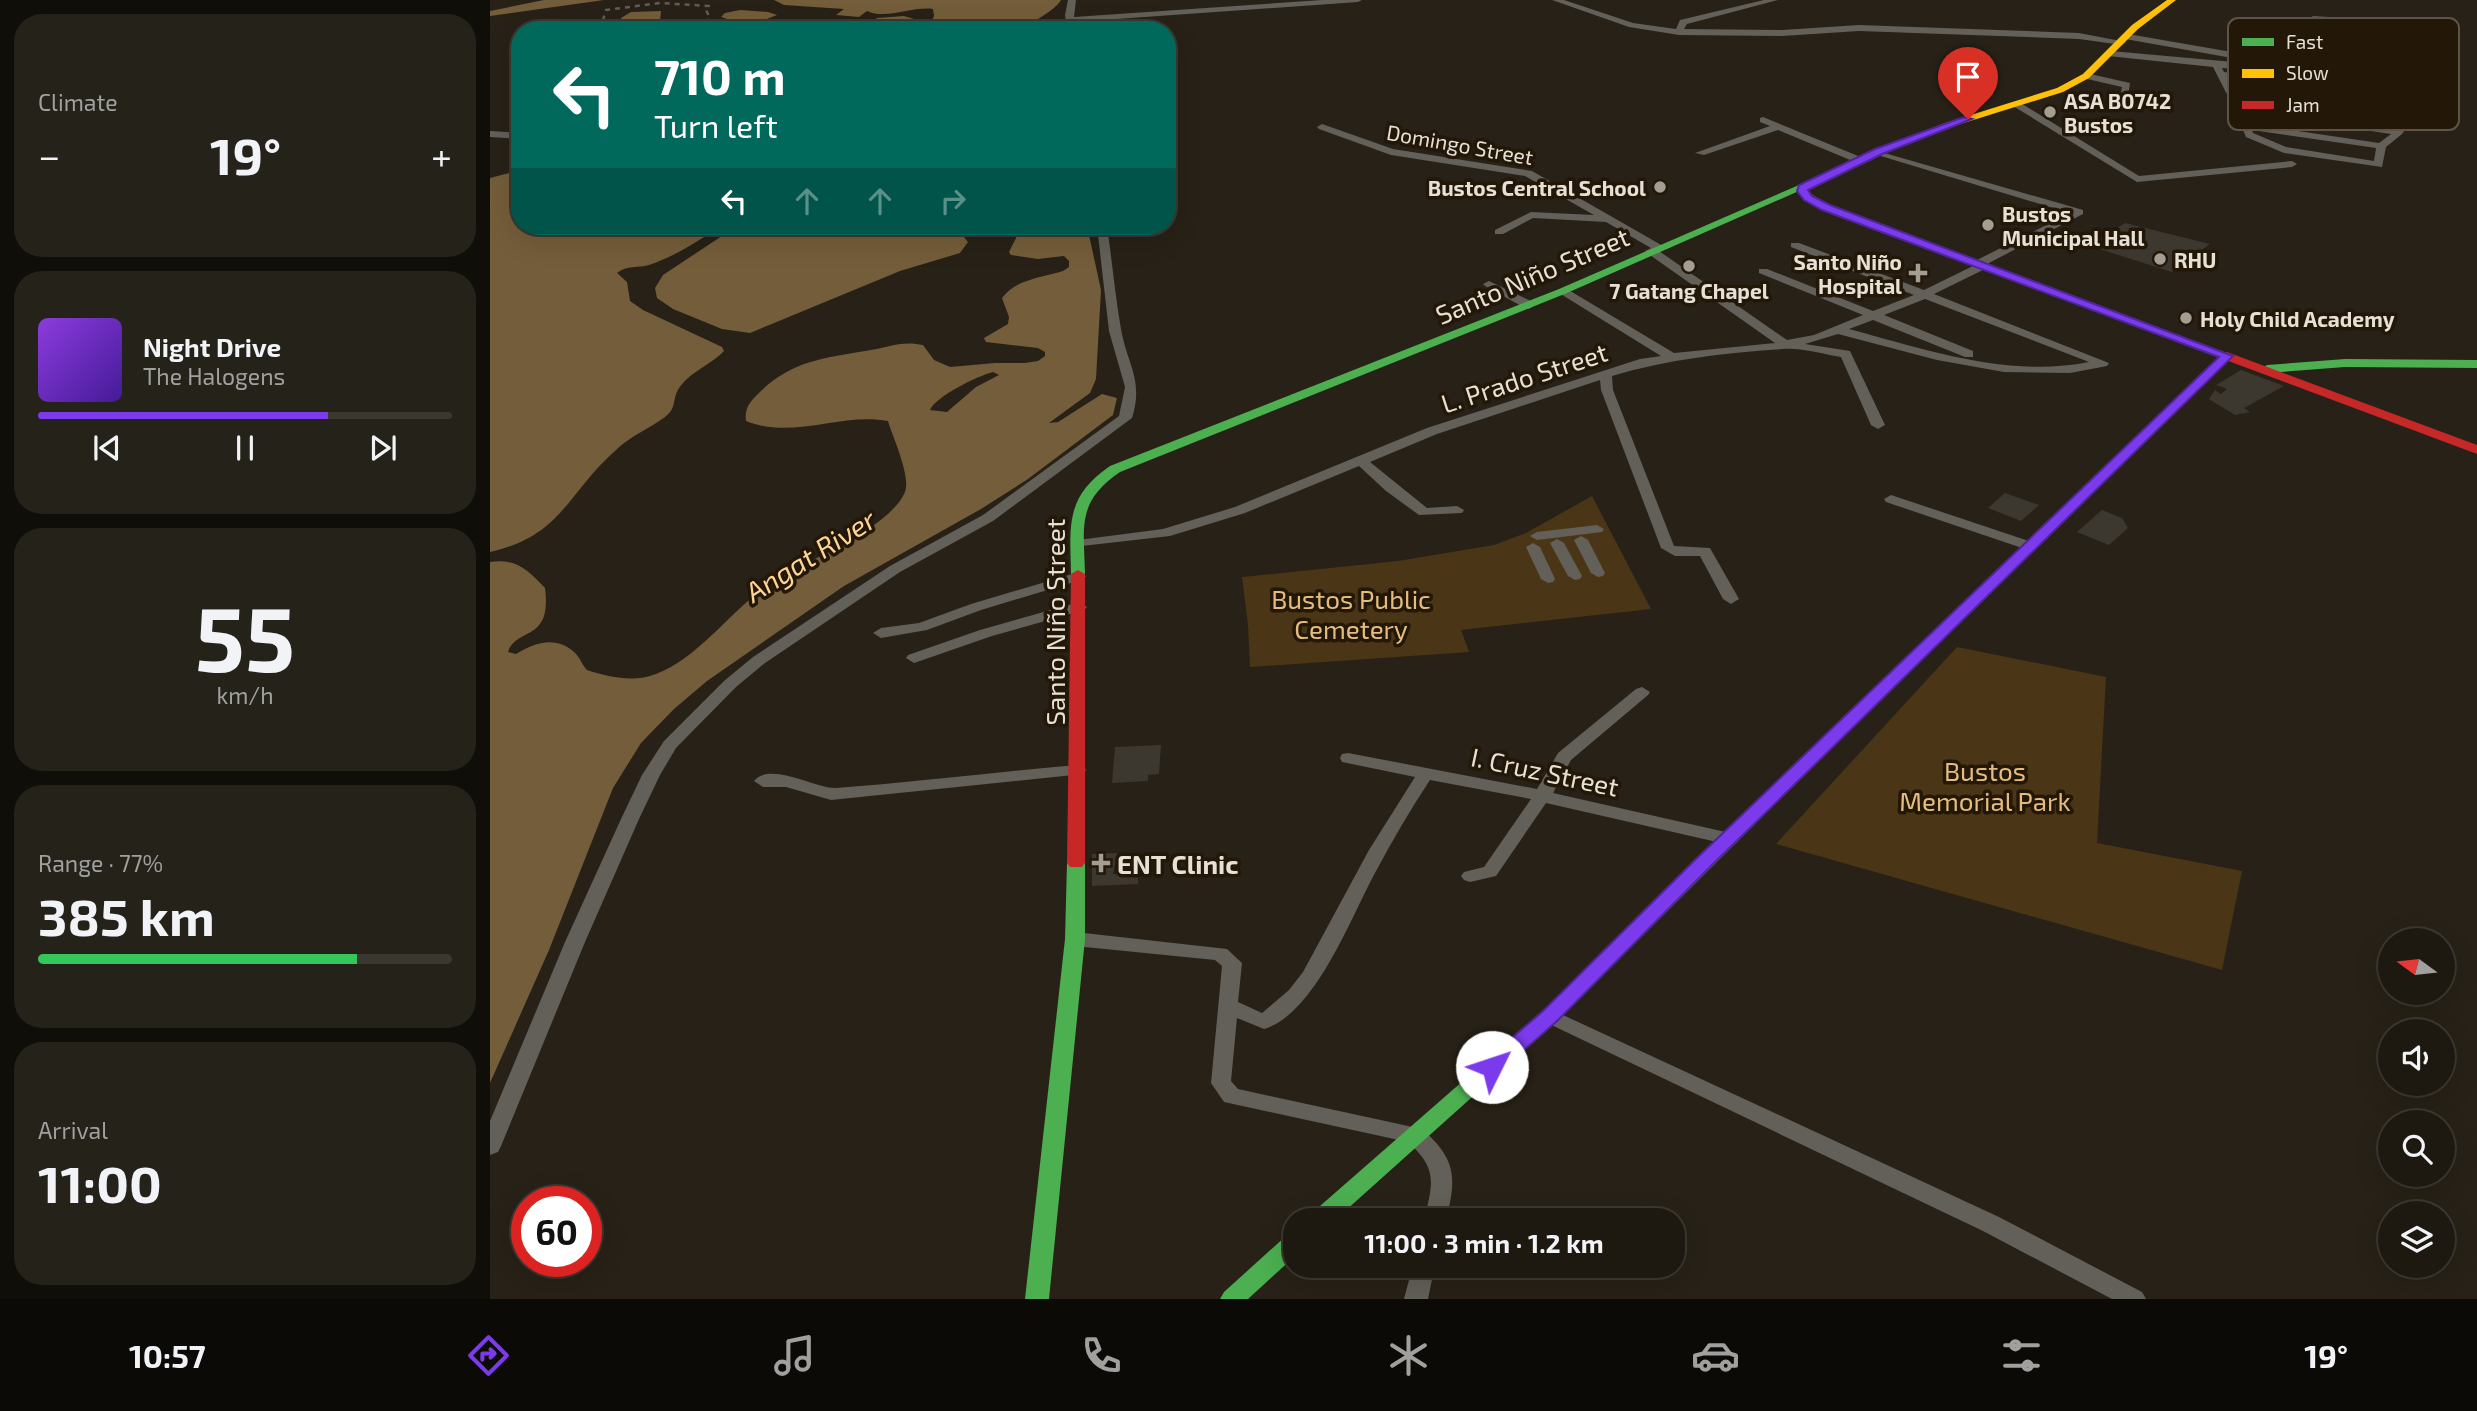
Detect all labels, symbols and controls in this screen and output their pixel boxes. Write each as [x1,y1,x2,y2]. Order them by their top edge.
legend [2228,18,2459,130]
text: Fast [2286,30,2323,53]
text: 710 m [654,46,786,105]
pin [1938,47,1998,119]
icon: left [539,49,630,140]
icon: arrive [1949,58,1987,96]
text: Slow [2286,61,2329,84]
text: Climate [38,88,118,116]
place label: ASA B0742 Bustos [2064,88,2171,137]
text: Jam [2286,93,2320,116]
marker: ASA B0742 Bustos [2042,104,2058,120]
text: Turn left [654,106,778,144]
street label: Domingo Street [1385,119,1535,169]
text: 19° [210,123,281,185]
text: − [38,132,60,178]
text: + [431,132,452,178]
place label: Bustos Central School [1428,175,1646,200]
marker: Bustos Central School [1652,179,1668,195]
icon: left [715,182,753,220]
icon: ahead [788,182,826,220]
icon: ahead [861,182,899,220]
icon: right [934,182,972,220]
place label: Bustos Municipal Hall [2002,201,2144,250]
marker: Bustos Municipal Hall [1980,217,1996,233]
street label: Santo Niño Street [1431,220,1633,330]
place label: RHU [2174,247,2217,272]
place label: Santo Niño Hospital [1794,249,1902,298]
marker: RHU [2152,251,2168,267]
marker: 7 Gatang Chapel [1681,258,1697,274]
marker: Santo Niño Hospital [1908,263,1928,283]
place label: 7 Gatang Chapel [1609,278,1769,303]
place label: Holy Child Academy [2200,306,2395,332]
marker: Holy Child Academy [2178,310,2194,326]
text: Night Drive [143,331,281,362]
street label: L. Prado Street [1437,336,1611,418]
text: The Halogens [143,362,285,390]
icon: previous [88,429,126,467]
icon: pause [226,429,264,467]
icon: next [364,429,402,467]
water label: Angat River [738,501,882,609]
street label: Santo Niño Street [1039,518,1070,726]
text: 55 [195,581,295,690]
park label: Bustos Public Cemetery [1271,583,1431,644]
text: km/h [216,681,274,709]
street label: I. Cruz Street [1468,740,1622,802]
park label: Bustos Memorial Park [1899,755,2071,816]
place label: ENT Clinic [1117,848,1239,879]
text: Range · 77% [38,849,163,877]
marker: ENT Clinic [1091,853,1111,873]
text: 385 km [38,884,215,946]
north arrow [2378,928,2455,1004]
map controls [2378,928,2455,1278]
button: sound [2378,1019,2455,1096]
position arrow [1455,1030,1529,1104]
button: search [2378,1110,2455,1187]
text: Arrival [38,1116,108,1144]
text: 11:00 [38,1151,162,1213]
speed limit sign: 60 [511,1186,602,1277]
button: layers [2378,1201,2455,1278]
text: 11:00 · 3 min · 1.2 km [1364,1227,1604,1258]
icon: directions [464,1331,513,1380]
icon: music [770,1331,819,1380]
icon: phone [1077,1331,1126,1380]
icon: climate [1384,1331,1433,1380]
icon: car [1691,1331,1740,1380]
icon: filters [1997,1331,2046,1380]
text: 10:57 [129,1336,206,1374]
text: 19° [2304,1336,2348,1374]

